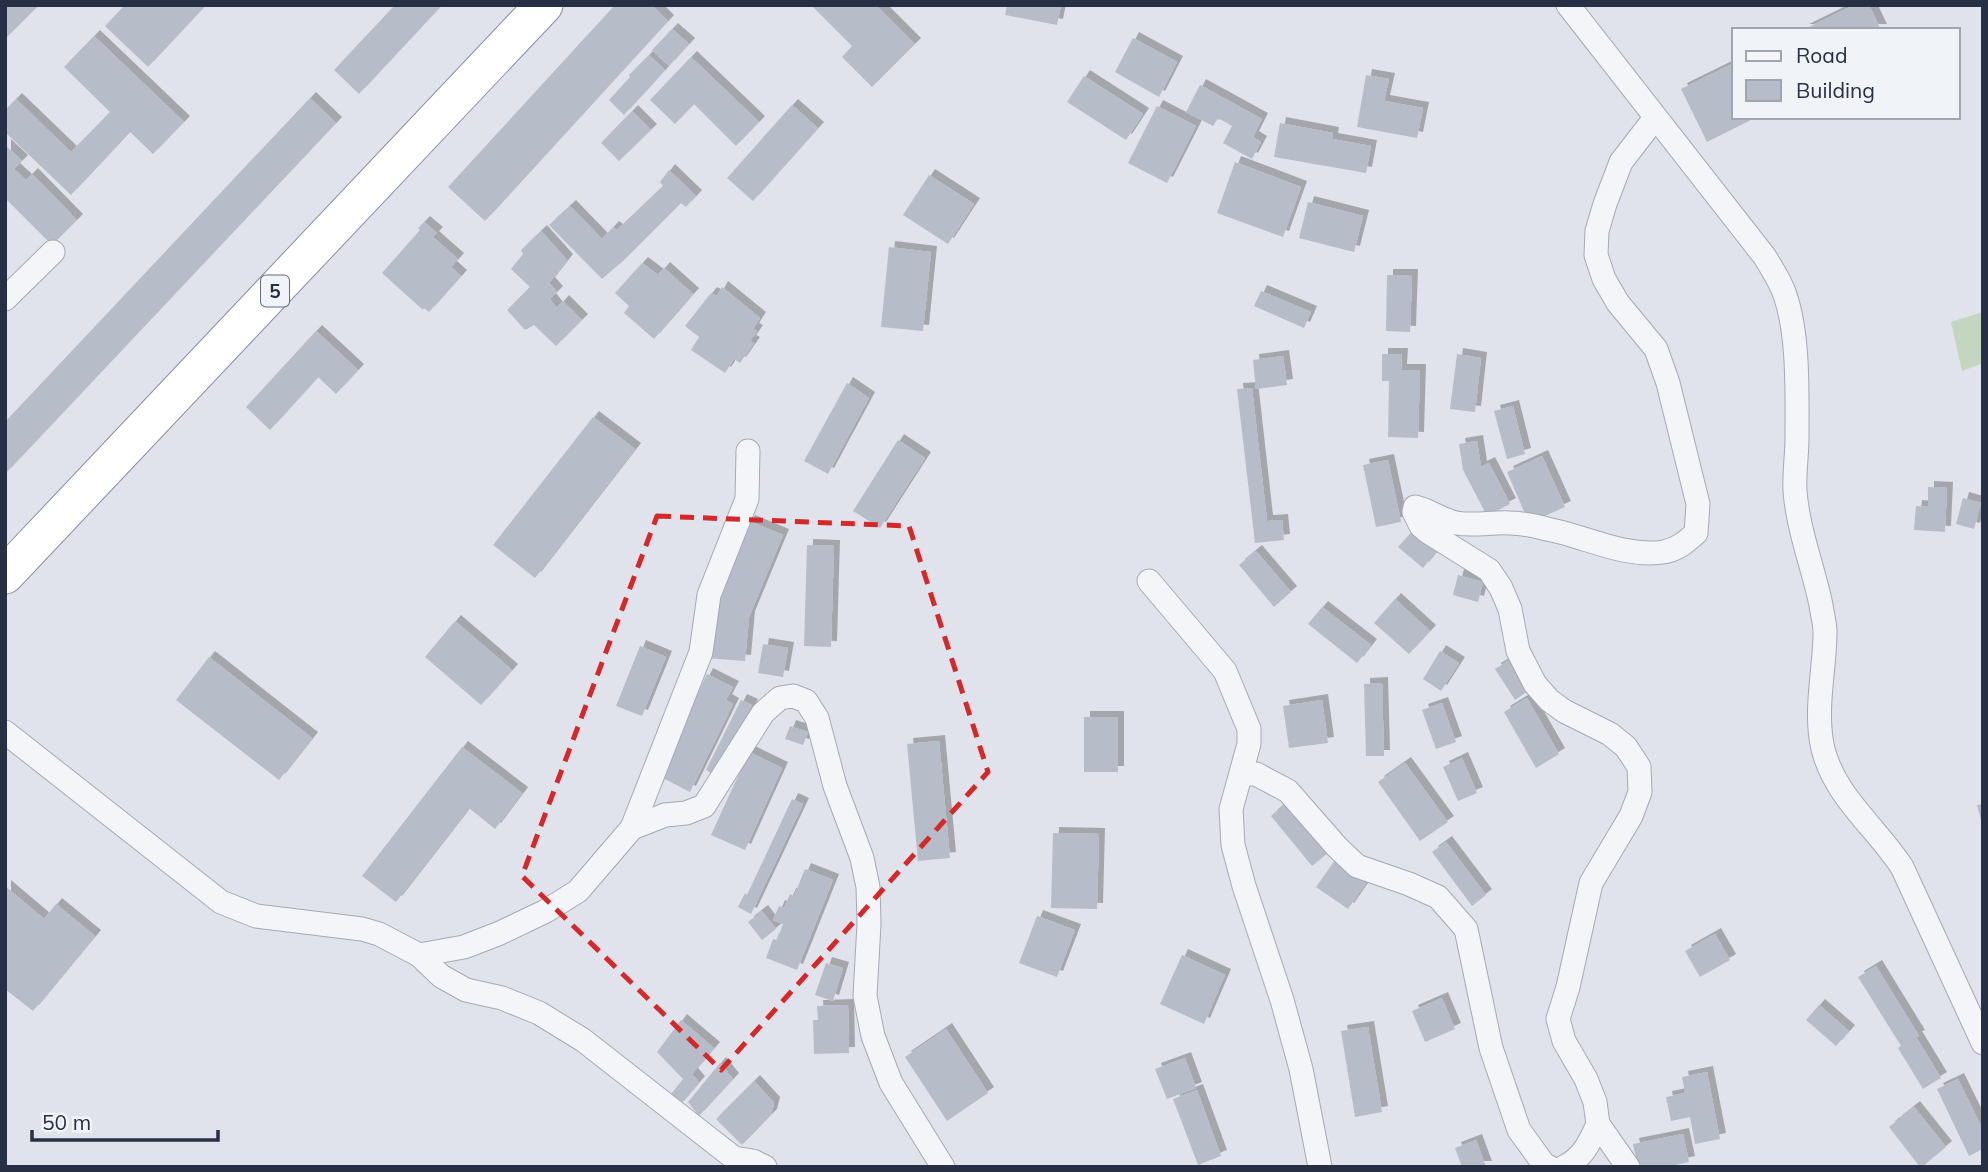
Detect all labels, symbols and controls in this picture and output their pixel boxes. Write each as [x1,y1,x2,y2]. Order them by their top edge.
legend [1732,28,1960,119]
text: Road [1796,42,1847,68]
text: Building [1796,77,1875,103]
road number: 5 [261,276,289,306]
scale bar [32,1098,217,1142]
text: 50 m [42,1109,91,1135]

